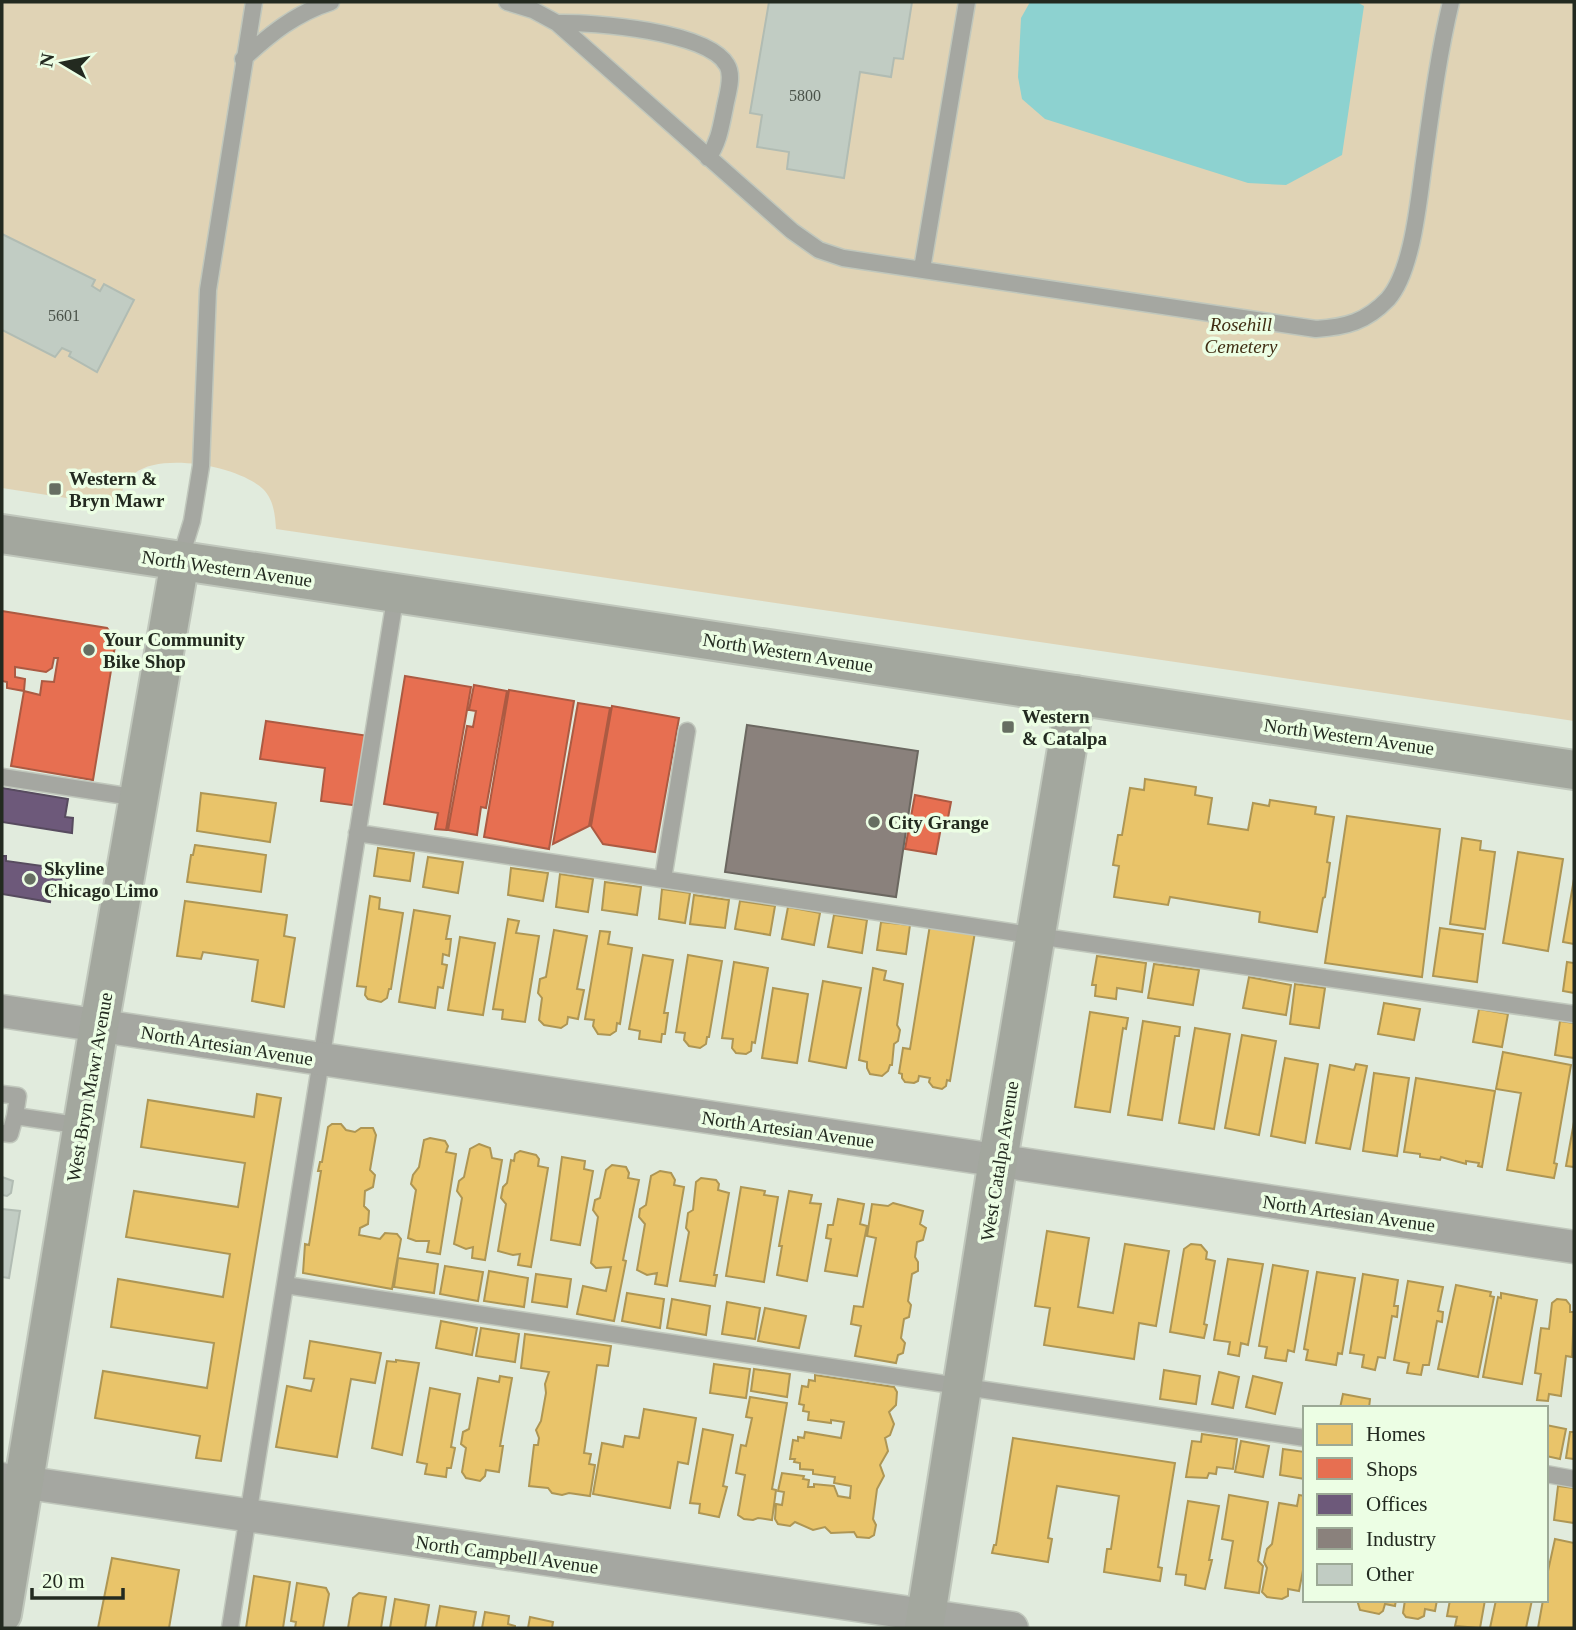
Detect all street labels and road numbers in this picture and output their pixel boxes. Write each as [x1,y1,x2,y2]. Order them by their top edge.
street label: North Western Avenue [140,546,314,591]
street label: North Western Avenue [701,629,874,676]
street label: North Western Avenue [1262,714,1436,759]
street label: West Bryn Mawr Avenue [63,991,116,1183]
street label: North Artesian Avenue [139,1022,314,1069]
street label: West Catalpa Avenue [976,1080,1023,1243]
street label: North Artesian Avenue [700,1107,875,1152]
street label: North Artesian Avenue [1261,1191,1436,1236]
street label: North Campbell Avenue [414,1531,600,1578]

